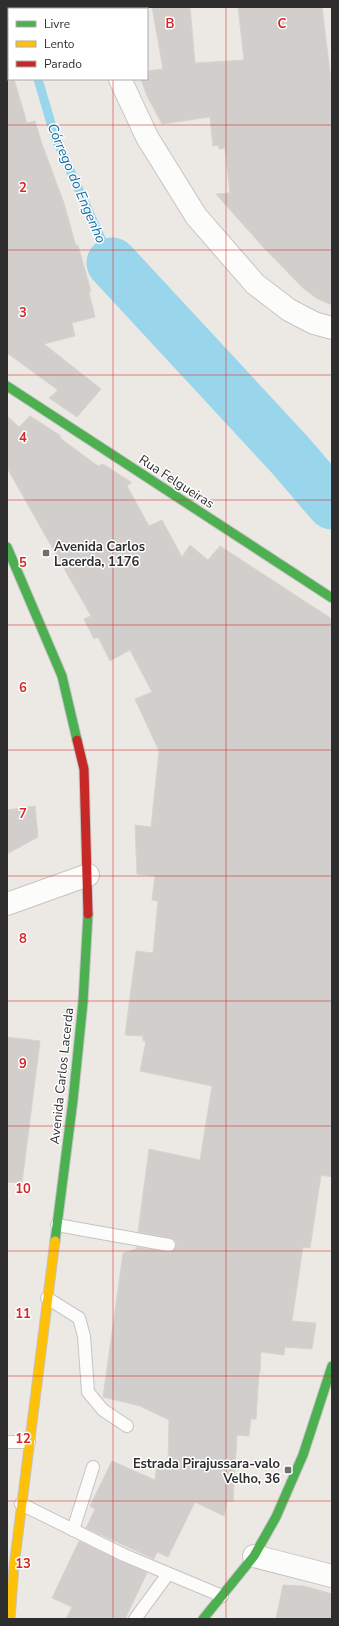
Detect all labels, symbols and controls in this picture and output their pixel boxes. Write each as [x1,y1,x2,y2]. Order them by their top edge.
legend [8,8,148,80]
text: B [166,15,175,33]
text: C [278,15,287,33]
text: Livre [44,16,70,32]
text: Lento [44,36,75,52]
text: Parado [44,56,82,72]
water label: Córrego do Engenho [43,120,111,246]
text: 2 [19,179,27,197]
text: 3 [19,304,27,322]
text: 4 [19,429,27,447]
street label: Rua Felgueiras [135,451,218,513]
place label: Avenida Carlos Lacerda, 1176 [54,538,145,571]
marker: Avenida Carlos Lacerda, 1176 [41,548,51,558]
text: 5 [19,554,27,572]
text: 6 [19,679,27,697]
text: 7 [19,805,27,823]
text: 8 [19,930,27,948]
street label: Avenida Carlos Lacerda [46,1007,78,1145]
text: 9 [19,1055,27,1073]
text: 10 [15,1180,31,1198]
text: 11 [15,1305,31,1323]
text: 12 [15,1430,31,1448]
place label: Estrada Pirajussara-valo Velho, 36 [133,1455,280,1488]
marker: Estrada Pirajussara-valo Velho, 36 [283,1465,293,1475]
text: 13 [15,1555,31,1573]

